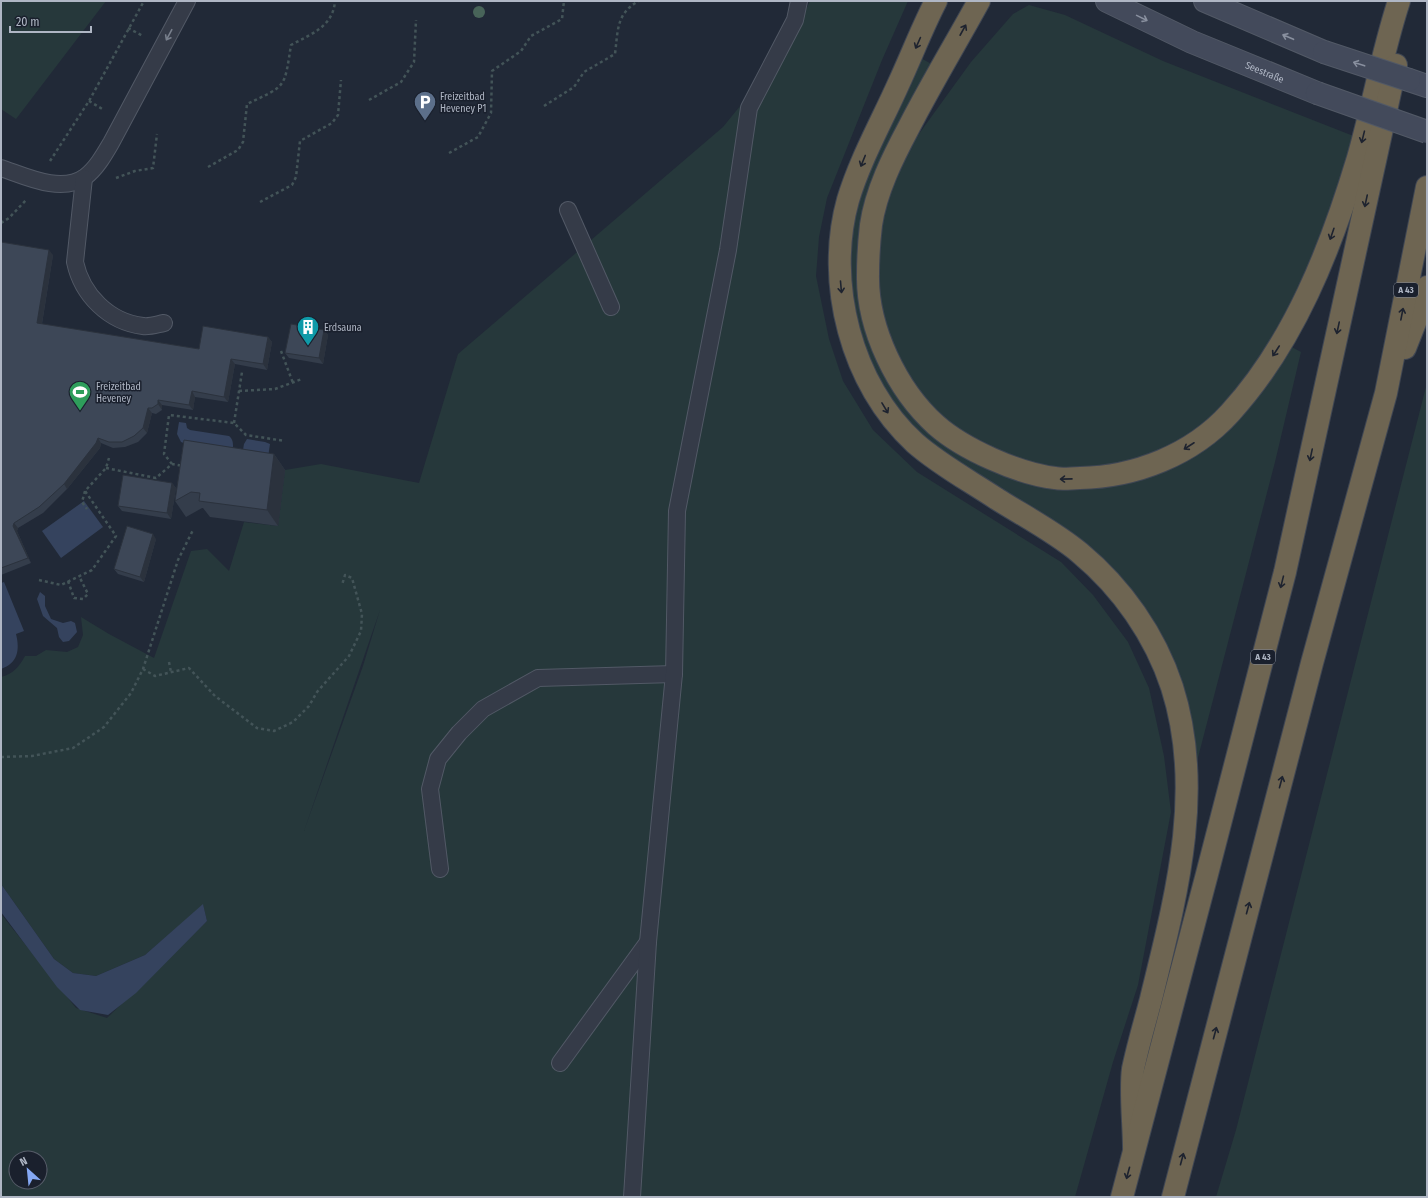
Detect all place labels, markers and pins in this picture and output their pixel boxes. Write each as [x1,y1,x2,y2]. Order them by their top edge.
parking icon: Freizeitbad Heveney P1 [412,89,438,122]
place label: Freizeitbad Heveney P1 [440,91,486,115]
building icon: Erdsauna [295,314,321,347]
place label: Erdsauna [324,322,362,334]
sports icon: Freizeitbad Heveney [67,379,93,412]
place label: Freizeitbad Heveney [96,381,141,405]

